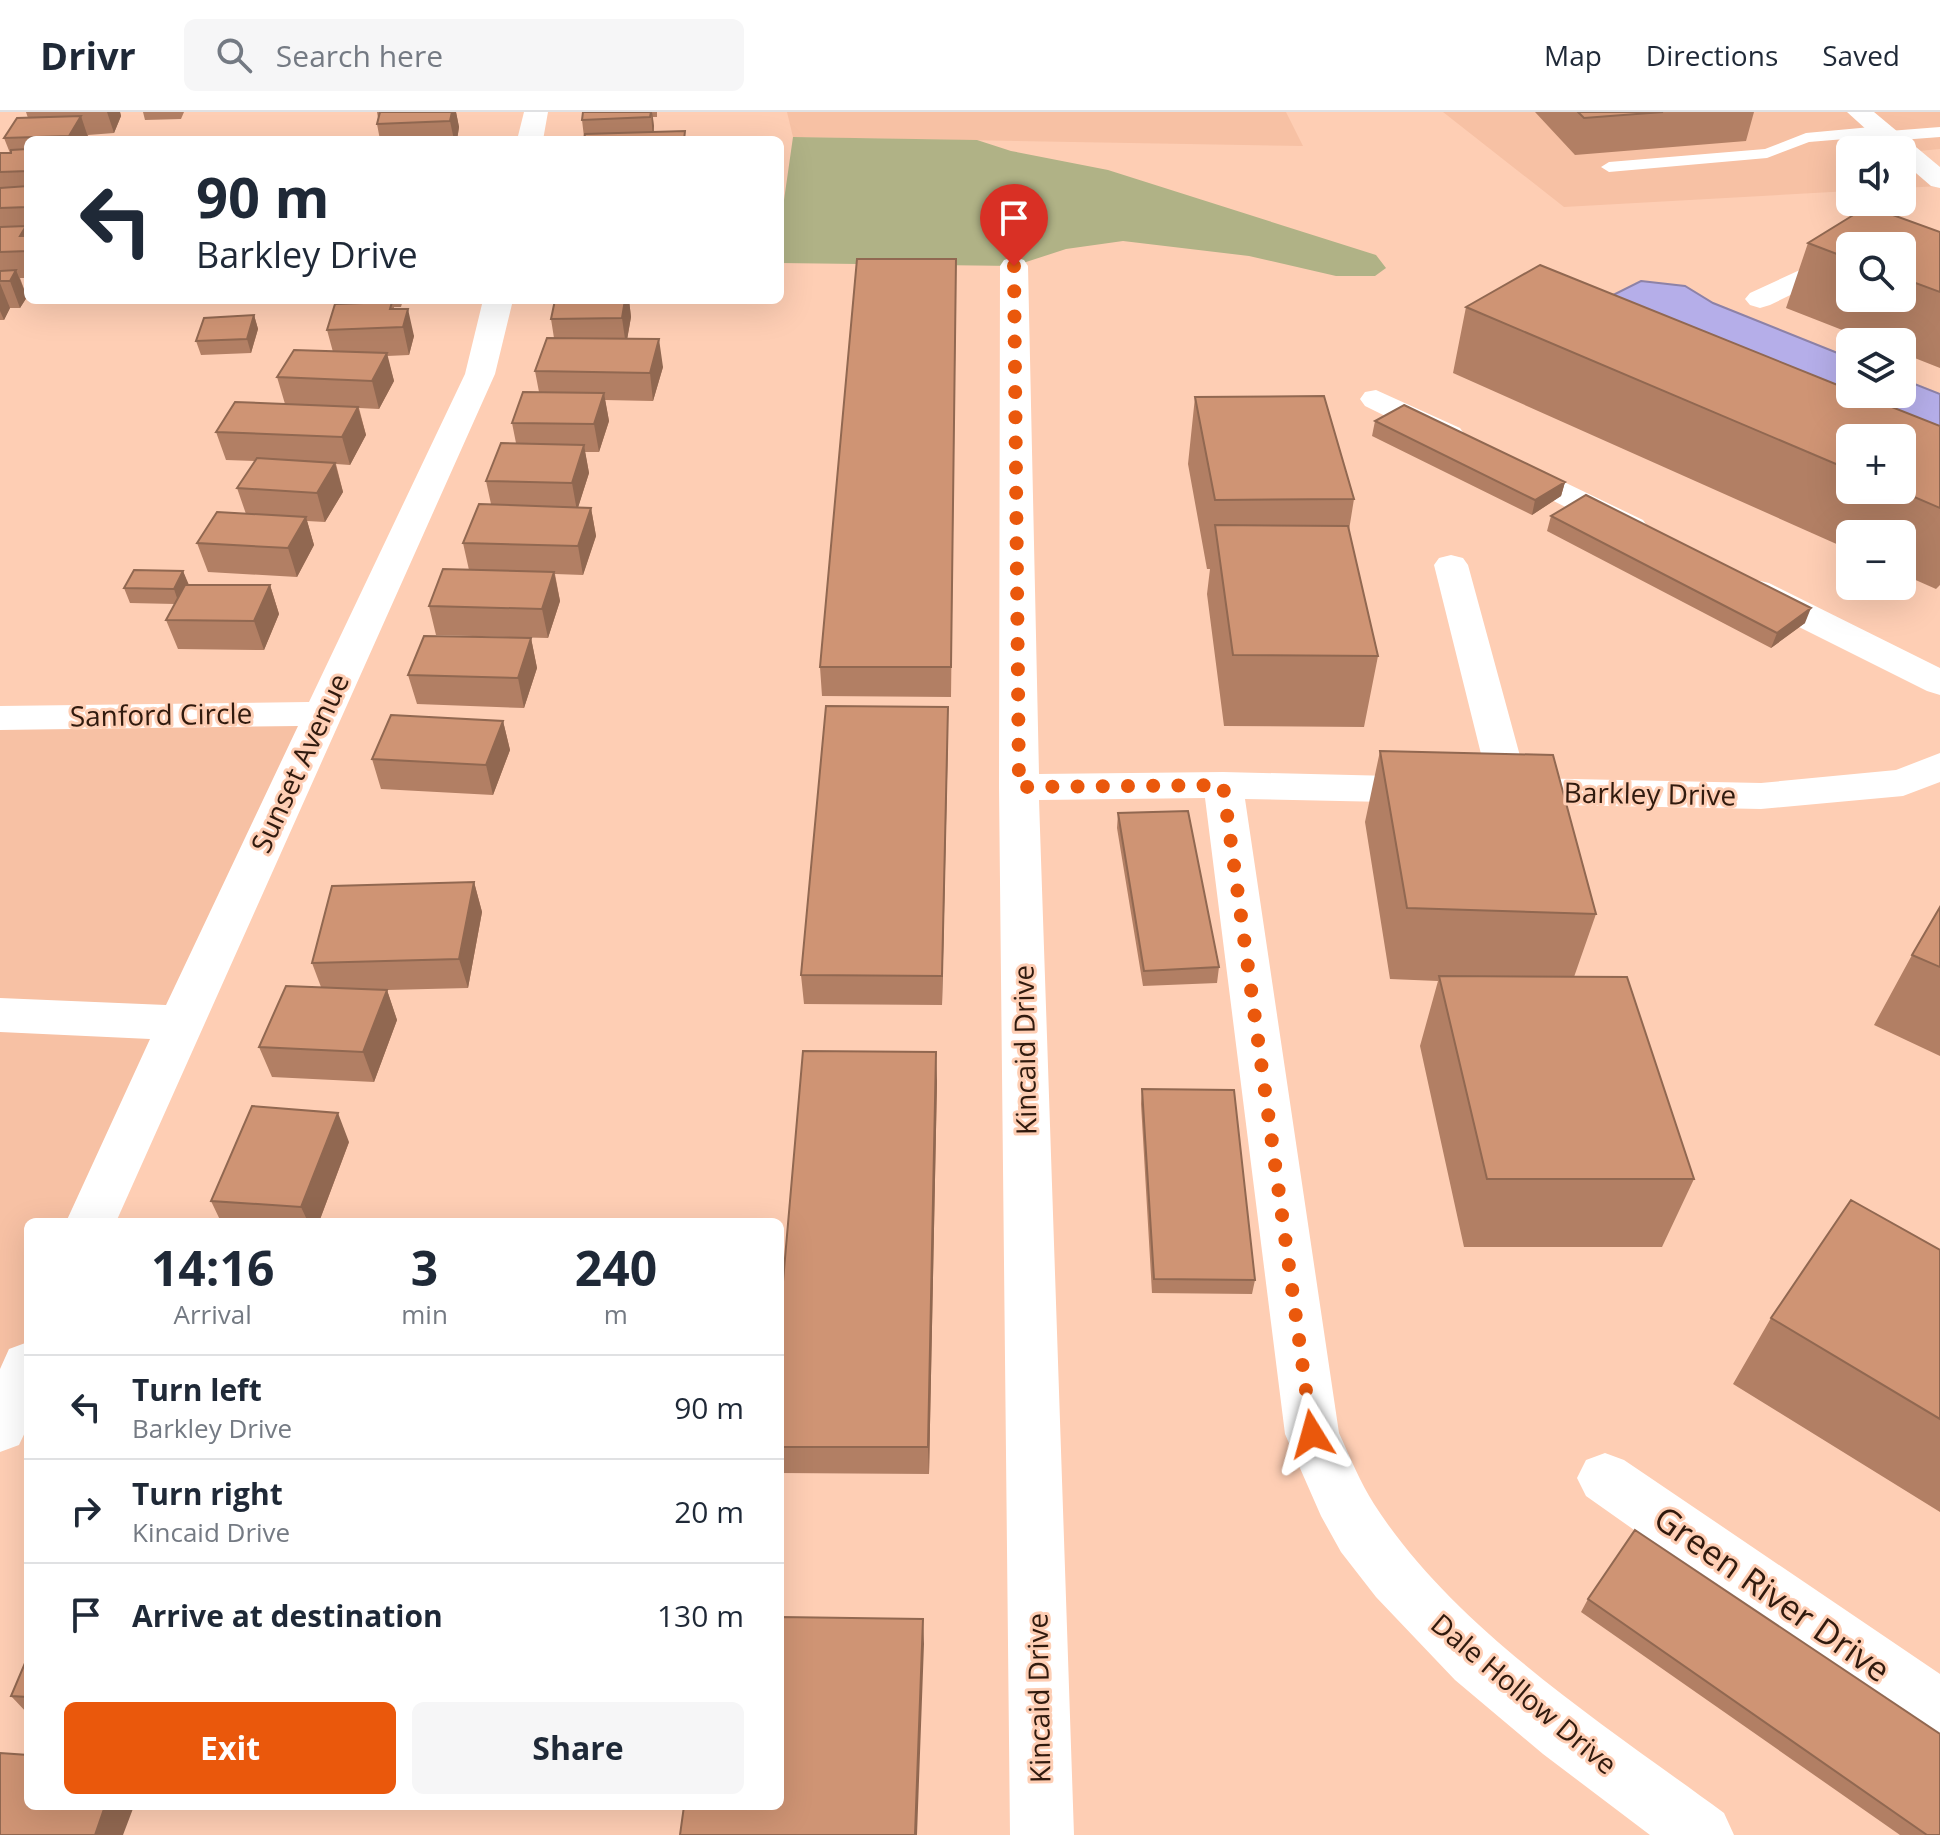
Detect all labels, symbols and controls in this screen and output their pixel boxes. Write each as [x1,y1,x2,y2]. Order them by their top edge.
search box [184,19,744,91]
text: Drivr [40,29,136,81]
icon: search [212,33,256,77]
text: Search here [276,35,443,76]
text: Map [1544,36,1602,74]
text: Directions [1646,36,1778,74]
text: Saved [1822,36,1900,74]
map controls [1836,136,1916,600]
button: sound [1836,136,1916,216]
text: 90 m [196,158,330,234]
icon: left [64,168,168,272]
pin [980,184,1048,266]
icon: arrive [992,196,1036,240]
text: Barkley Drive [196,230,418,279]
button: search [1836,232,1916,312]
button: layers [1836,328,1916,408]
button: + [1836,424,1916,504]
button: − [1836,520,1916,600]
street label: Sunset Avenue [241,667,357,858]
street label: Sanford Circle [69,693,253,735]
street label: Barkley Drive [1563,772,1737,814]
street label: Kincaid Drive [1004,965,1044,1136]
text: 14:16 [151,1235,274,1300]
text: 3 [411,1235,438,1300]
text: 240 [575,1235,657,1300]
text: Arrival [173,1296,252,1332]
text: min [401,1296,448,1332]
text: m [604,1296,628,1332]
text: Turn left [132,1369,262,1410]
icon: left [64,1385,108,1429]
text: 90 m [674,1387,744,1428]
position arrow [1270,1392,1354,1476]
text: Barkley Drive [132,1410,292,1446]
text: Turn right [132,1473,283,1514]
icon: right [64,1489,108,1533]
text: 20 m [674,1491,744,1532]
street label: Green River Drive [1645,1495,1900,1692]
text: Kincaid Drive [132,1514,290,1550]
icon: arrive [64,1593,108,1637]
text: Arrive at destination [132,1595,443,1636]
text: 130 m [657,1595,744,1636]
street label: Dale Hollow Drive [1424,1604,1626,1782]
street label: Kincaid Drive [1018,1613,1058,1784]
button: Exit [64,1702,396,1794]
button: Share [412,1702,744,1794]

